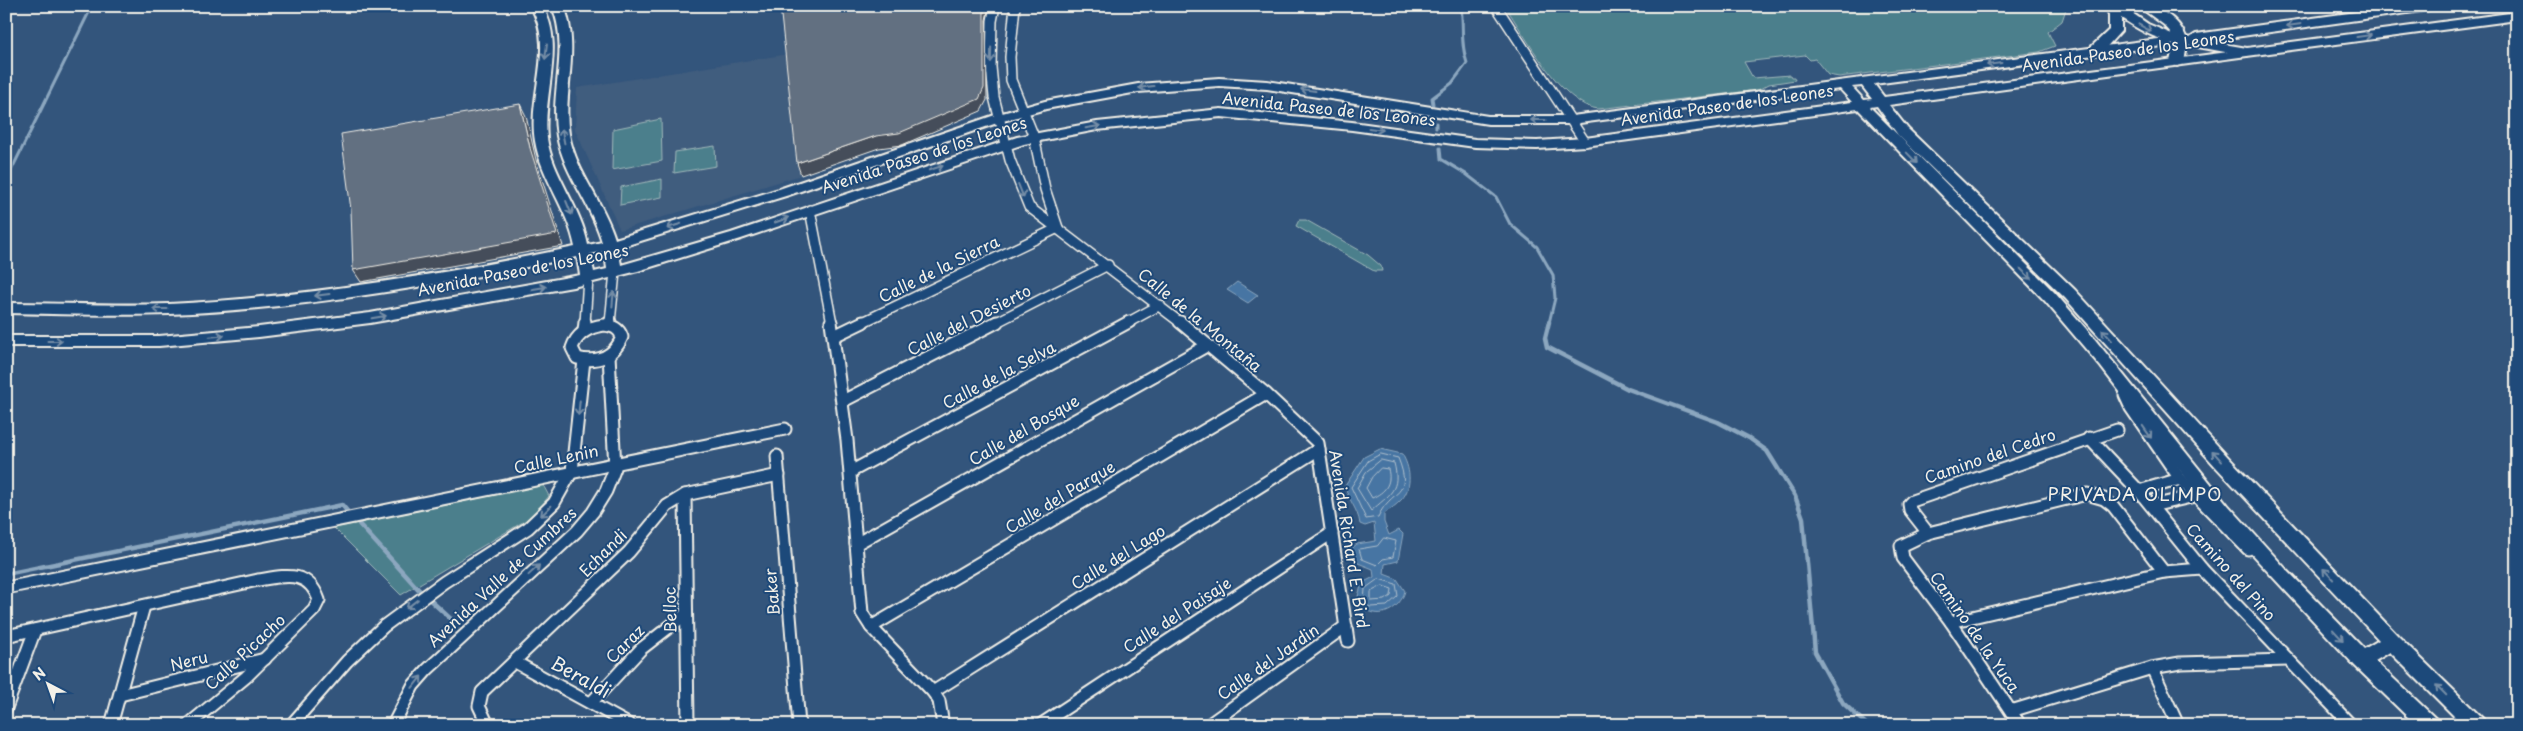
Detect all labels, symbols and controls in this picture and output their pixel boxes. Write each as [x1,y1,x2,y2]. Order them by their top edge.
one-way arrow [2287,20,2303,30]
street label: Avenida Paseo de los Leones [2020,23,2236,77]
one-way arrow [2137,23,2152,33]
one-way arrow [2356,31,2372,41]
one-way arrow [541,44,551,60]
one-way arrow [986,46,996,62]
one-way arrow [1986,59,2002,69]
street label: Avenida Paseo de los Leones [1619,77,1835,131]
one-way arrow [1138,82,1154,92]
street label: Avenida Paseo de los Leones [1221,85,1437,131]
one-way arrow [1300,85,1316,95]
street label: Avenida Paseo de los Leones [818,109,1029,199]
one-way arrow [1530,115,1546,125]
one-way arrow [1085,121,1101,131]
one-way arrow [1368,124,1384,134]
one-way arrow [558,129,568,145]
one-way arrow [1906,152,1918,164]
one-way arrow [928,162,944,172]
one-way arrow [1017,183,1027,198]
one-way arrow [565,200,574,215]
one-way arrow [774,215,790,224]
one-way arrow [667,221,683,231]
street label: Calle de la Sierra [874,228,1003,308]
street label: Avenida Paseo de los Leones [415,237,630,301]
street label: Calle de la Montaña [1133,262,1268,377]
one-way arrow [2020,267,2032,280]
street label: Calle del Desierto [902,277,1035,361]
one-way arrow [530,282,546,292]
one-way arrow [314,290,330,300]
one-way arrow [608,291,618,307]
one-way arrow [152,304,168,314]
one-way arrow [370,311,386,321]
one-way arrow [2101,329,2113,342]
one-way arrow [209,331,225,340]
street label: Calle de la Selva [938,334,1060,414]
one-way arrow [46,336,63,346]
street label: Calle del Bosque [964,388,1083,471]
one-way arrow [574,400,584,416]
street label: Camino del Cedro [1921,421,2059,489]
one-way arrow [2142,425,2152,439]
street label: Calle Lenin [511,437,600,479]
street label: Avenida Richard E. Bird [1324,448,1376,630]
one-way arrow [2211,449,2222,462]
street label: Calle del Parque [1000,454,1119,539]
district label: PRIVADA OLIMPO [2048,480,2222,507]
street label: Avenida Valle de Cumbres [421,501,581,652]
one-way arrow [539,505,552,517]
street label: Camino del Pino [2181,517,2282,626]
street label: Calle del Lago [1066,518,1169,595]
street label: Echandi [573,523,632,582]
one-way arrow [528,564,540,576]
street label: Camino de la Yuca [1925,566,2027,697]
street label: Baker [757,567,785,617]
one-way arrow [2322,568,2334,580]
street label: Calle del Paisaje [1118,570,1235,658]
street label: Belloc [657,587,681,634]
one-way arrow [406,598,419,609]
street label: Calle Picacho [199,608,290,695]
street label: Calle del Jardin [1212,617,1323,705]
street label: Caraz [599,618,649,668]
one-way arrow [2332,629,2344,642]
street label: Neru [167,644,210,676]
street label: Beraldi [546,648,617,704]
north arrow [22,658,72,708]
text: N [28,662,50,685]
one-way arrow [411,676,422,689]
one-way arrow [2435,684,2447,697]

